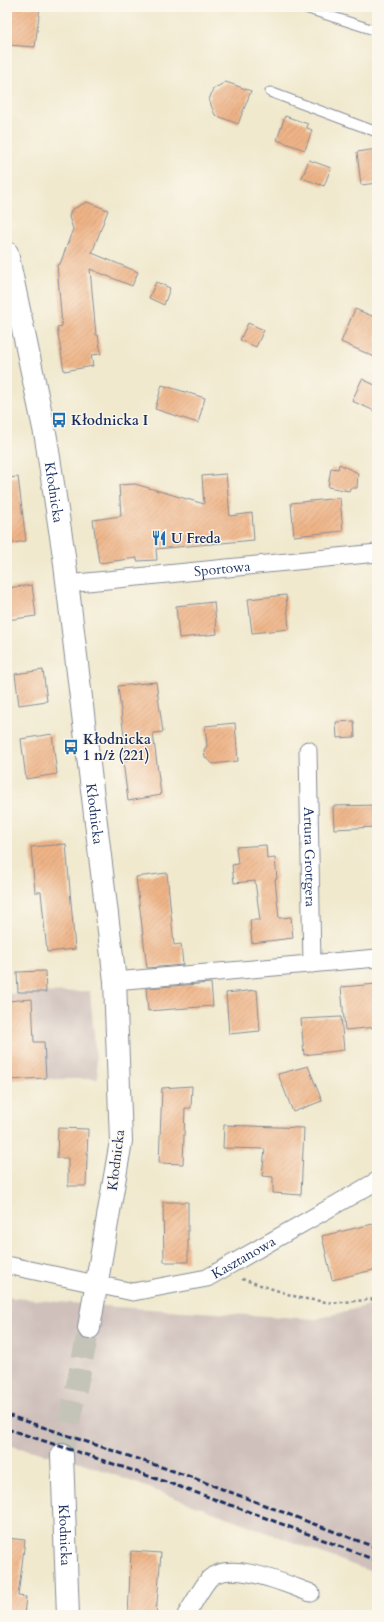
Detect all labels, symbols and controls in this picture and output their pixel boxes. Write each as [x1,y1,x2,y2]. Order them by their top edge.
bus stop icon: Kłodnicka I [50,411,68,429]
place label: Kłodnicka I [71,411,148,430]
street label: Kłodnicka [40,461,68,524]
restaurant icon: U Freda [150,529,168,547]
place label: U Freda [171,529,221,548]
street label: Sportowa [193,556,251,581]
place label: Kłodnicka 1 n/ż (221) [83,730,151,765]
bus stop icon: Kłodnicka 1 n/ż (221) [62,738,80,756]
street label: Kłodnicka [82,782,108,845]
street label: Artura Grottgera [300,807,320,907]
street label: Kłodnicka [103,1128,129,1192]
street label: Kasztanowa [208,1231,279,1283]
street label: Kłodnicka [54,1504,76,1566]

